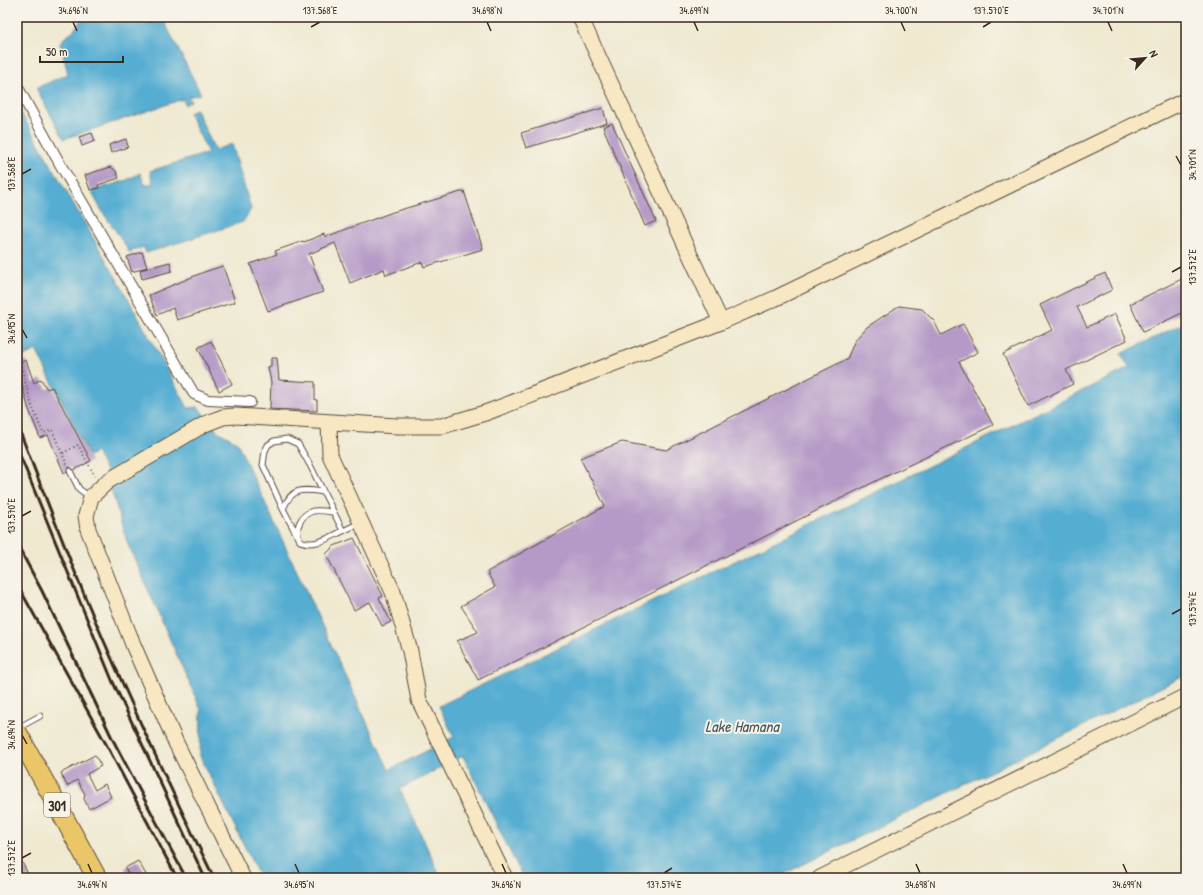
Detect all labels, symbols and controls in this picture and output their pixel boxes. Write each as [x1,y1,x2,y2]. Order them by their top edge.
text: 34.696°N [58,4,88,17]
text: 137.568°E [303,4,338,17]
text: 34.698°N [472,4,502,17]
text: 34.699°N [679,4,709,17]
text: 34.700°N [885,4,917,17]
text: 137.570°E [973,4,1009,17]
text: 34.701°N [1092,4,1124,17]
scale bar [40,38,123,64]
north arrow [1125,38,1165,78]
text: 50 m [46,43,67,60]
text: N [1146,48,1162,59]
text: 34.701°N [1186,149,1199,181]
text: 137.568°E [5,156,18,191]
text: 137.572°E [1186,249,1199,285]
text: 34.695°N [5,314,18,344]
text: 137.570°E [5,498,18,534]
text: 137.574°E [1186,591,1199,626]
water label: Lake Hamana [705,715,780,737]
text: 34.694°N [5,720,18,750]
road number: 301 [44,793,70,817]
text: 137.572°E [5,840,18,876]
text: 34.694°N [77,878,107,891]
text: 34.695°N [284,878,314,891]
text: 34.696°N [491,878,521,891]
text: 137.574°E [647,878,682,891]
text: 34.698°N [905,878,935,891]
text: 34.699°N [1112,878,1142,891]

